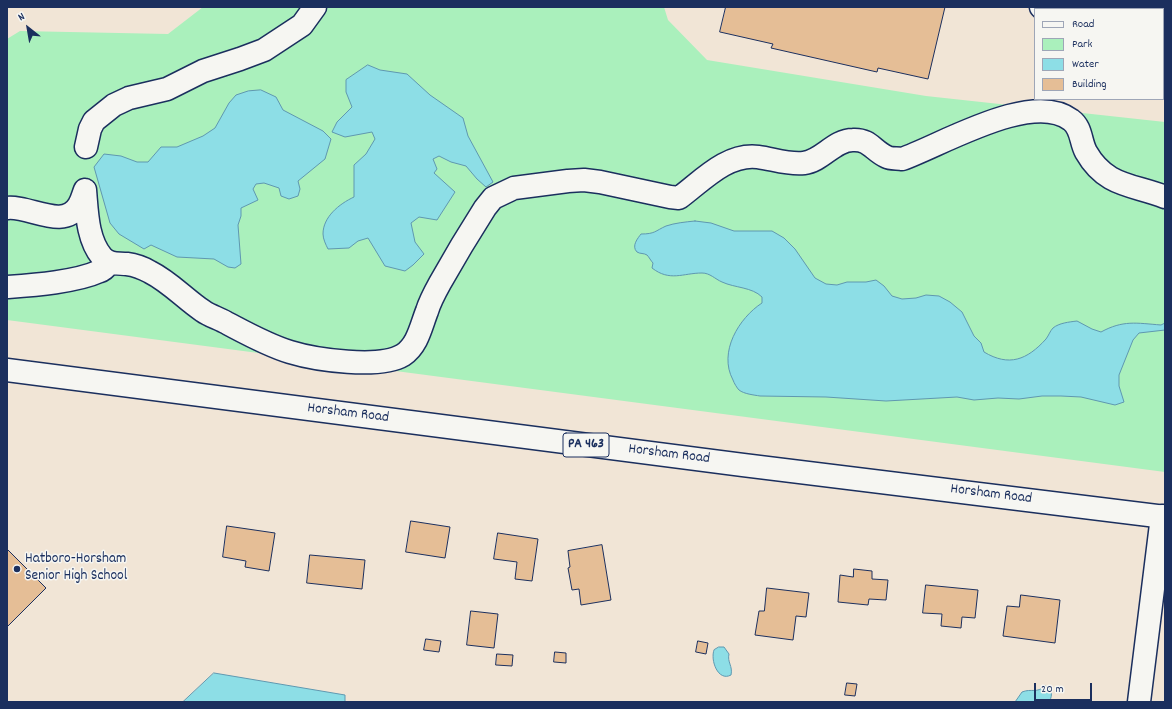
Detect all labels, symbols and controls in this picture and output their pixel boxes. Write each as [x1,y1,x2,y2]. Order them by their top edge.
north arrow [8,8,48,48]
legend [1034,8,1164,100]
text: N [15,9,28,26]
text: Road [1072,16,1094,33]
text: Park [1072,36,1092,53]
text: Water [1072,56,1099,73]
text: Building [1072,76,1107,93]
street label: Horsham Road [306,400,390,428]
road number: PA 463 [563,433,609,457]
street label: Horsham Road [627,441,711,469]
street label: Horsham Road [949,481,1033,509]
place label: Hatboro-Horsham Senior High School [25,551,127,586]
marker: Hatboro-Horsham Senior High School [12,564,22,574]
scale bar [1036,675,1094,701]
text: 20 m [1041,681,1064,698]

